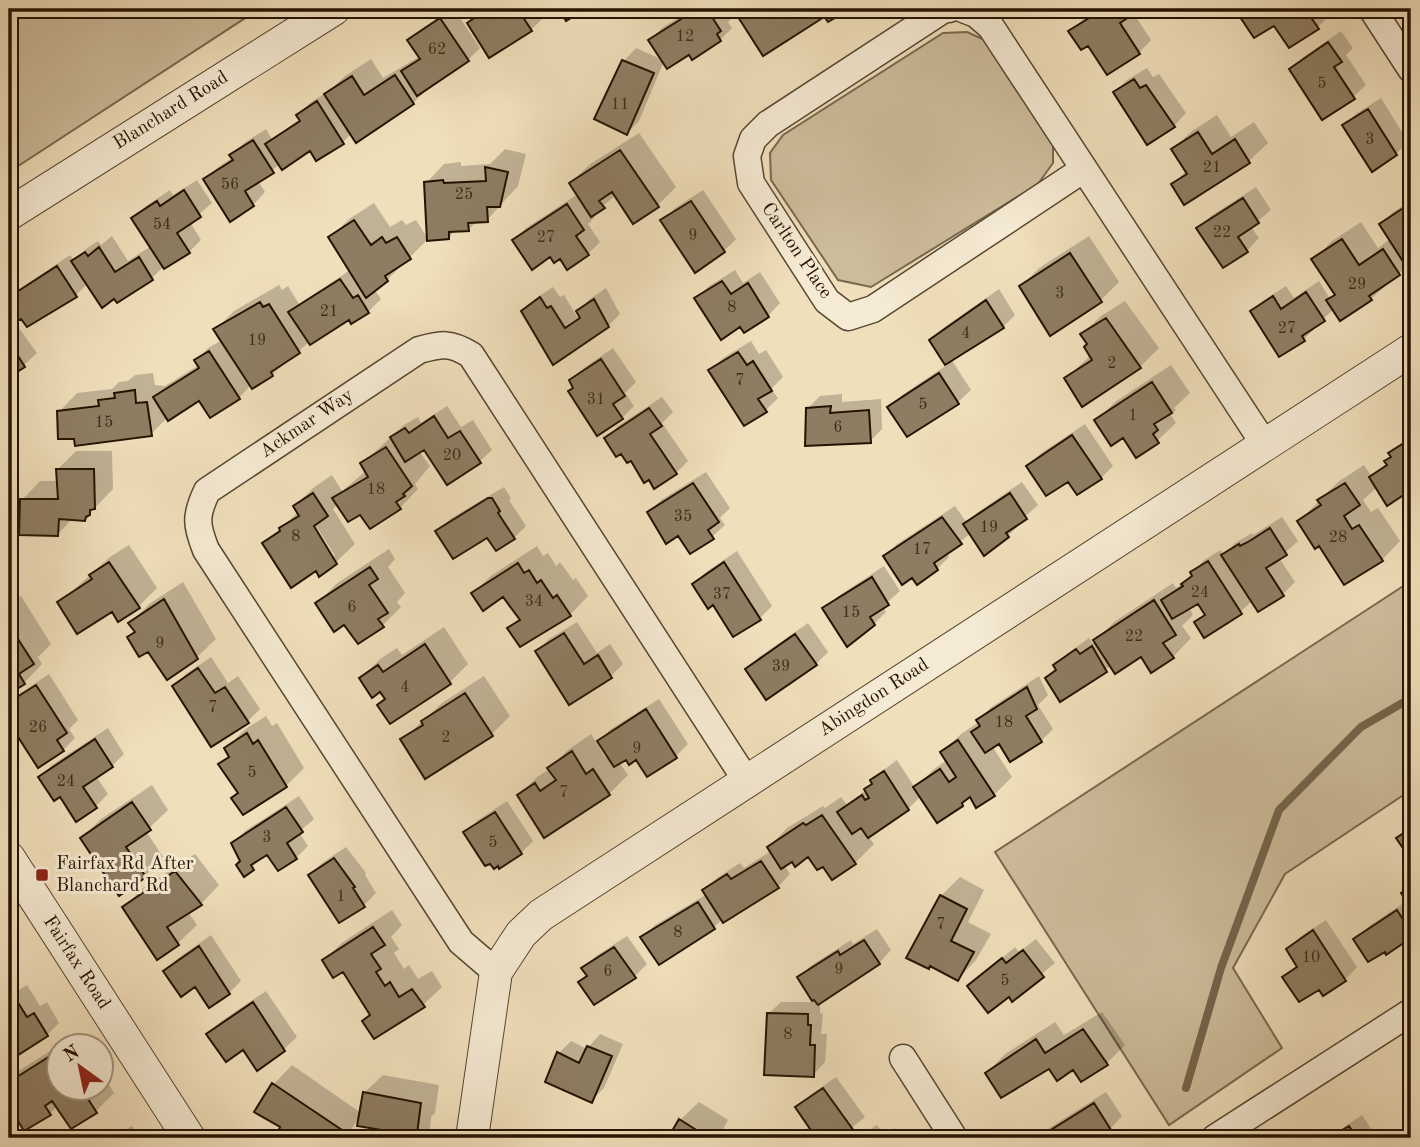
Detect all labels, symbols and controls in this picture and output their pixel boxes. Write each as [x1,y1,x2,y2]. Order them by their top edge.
house number: 12 [676,29,694,45]
house number: 62 [428,42,446,58]
street label: Blanchard Road [110,68,232,154]
house number: 5 [1317,76,1327,92]
house number: 11 [611,97,629,113]
house number: 3 [1365,132,1375,148]
house number: 21 [1203,160,1221,176]
house number: 56 [221,177,239,193]
house number: 25 [455,187,473,203]
street label: Carlton Place [757,200,835,302]
house number: 54 [153,217,171,233]
house number: 22 [1213,225,1231,241]
house number: 9 [688,228,698,244]
house number: 27 [537,230,555,246]
house number: 29 [1348,277,1366,293]
house number: 3 [1055,286,1065,302]
house number: 8 [727,300,737,316]
house number: 21 [320,304,338,320]
house number: 27 [1278,321,1296,337]
house number: 4 [961,326,971,342]
house number: 19 [248,333,266,349]
house number: 2 [1107,356,1117,372]
house number: 7 [735,373,745,389]
street label: Ackmar Way [257,386,357,462]
house number: 31 [587,392,605,408]
house number: 5 [918,397,928,413]
house number: 1 [1128,408,1138,424]
house number: 15 [95,415,113,431]
house number: 6 [833,420,843,436]
house number: 20 [443,448,461,464]
house number: 18 [367,482,385,498]
house number: 35 [674,509,692,525]
house number: 19 [980,520,998,536]
house number: 8 [291,529,301,545]
house number: 28 [1329,530,1347,546]
house number: 17 [913,542,931,558]
house number: 24 [1191,585,1209,601]
house number: 37 [713,587,731,603]
house number: 34 [525,594,543,610]
house number: 6 [347,600,357,616]
house number: 15 [842,605,860,621]
house number: 22 [1125,629,1143,645]
house number: 9 [155,636,165,652]
street label: Abingdon Road [816,655,933,741]
house number: 39 [772,659,790,675]
house number: 4 [400,680,410,696]
house number: 7 [208,700,218,716]
house number: 18 [995,715,1013,731]
house number: 26 [29,720,47,736]
house number: 2 [441,730,451,746]
house number: 9 [632,741,642,757]
house number: 5 [247,765,257,781]
house number: 24 [57,774,75,790]
house number: 7 [559,785,569,801]
house number: 3 [262,830,272,846]
house number: 5 [488,835,498,851]
place label: Fairfax Rd After Blanchard Rd [56,855,194,896]
marker: Fairfax Rd After Blanchard Rd [34,867,50,883]
house number: 1 [336,889,346,905]
street label: Fairfax Road [39,913,113,1013]
house number: 7 [936,917,946,933]
house number: 8 [673,925,683,941]
house number: 10 [1302,950,1320,966]
house number: 9 [834,962,844,978]
house number: 6 [603,964,613,980]
house number: 5 [1000,973,1010,989]
house number: 8 [783,1027,793,1043]
north arrow [46,1032,116,1102]
text: N [61,1043,84,1067]

